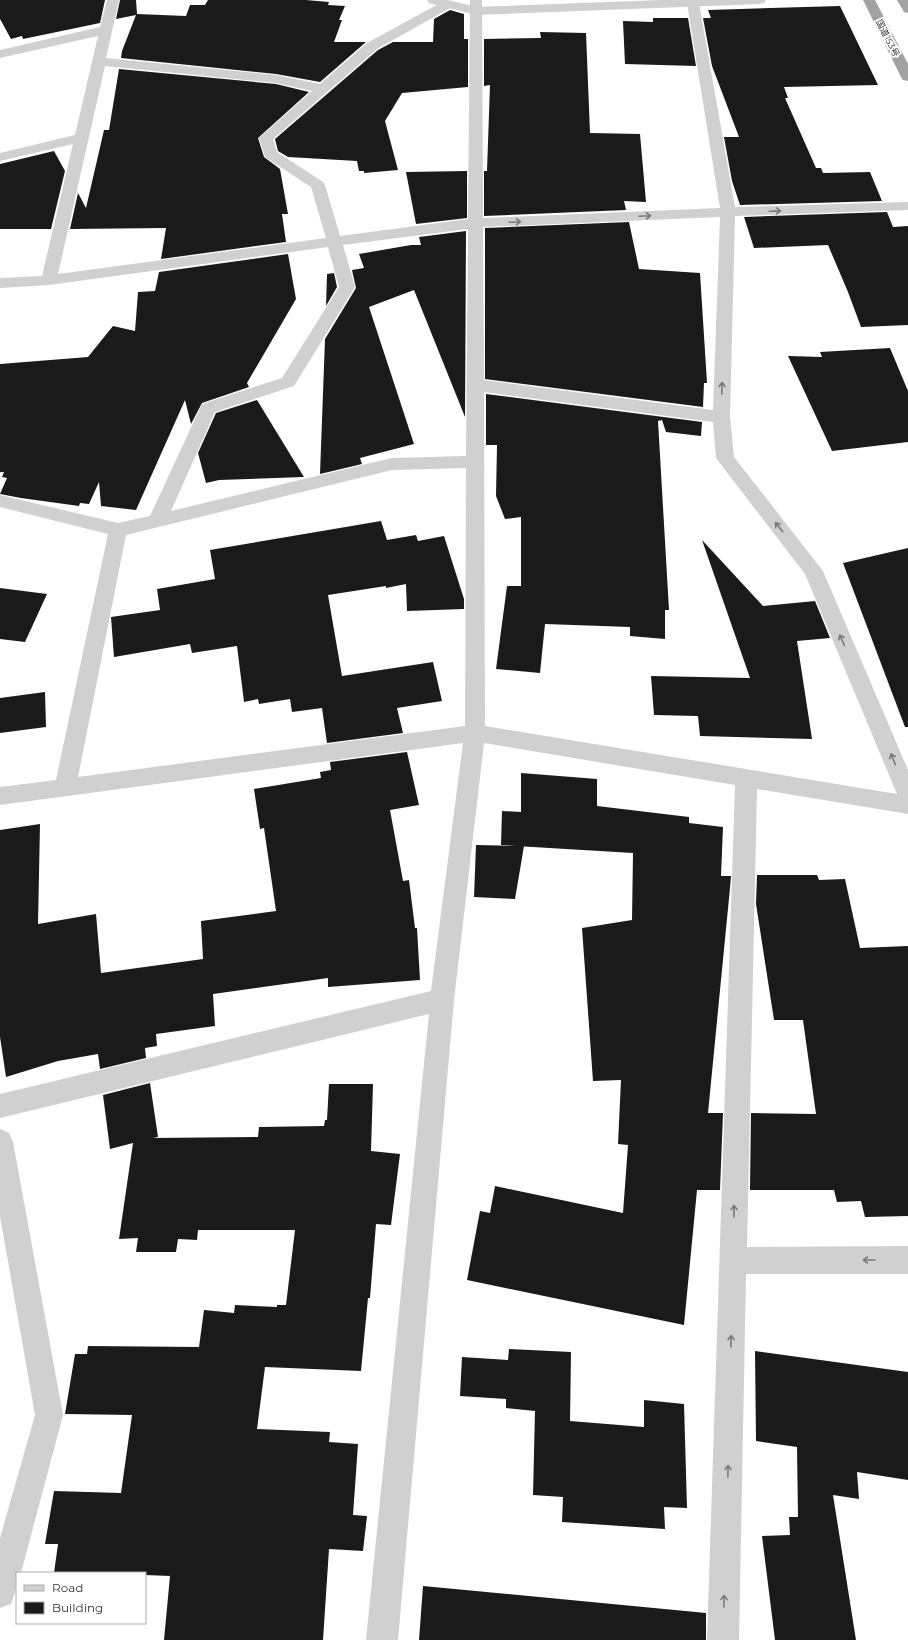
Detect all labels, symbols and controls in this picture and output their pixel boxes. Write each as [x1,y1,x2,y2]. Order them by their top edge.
street label: 国道153号 [874,18,902,58]
one-way arrow [768,207,781,214]
one-way arrow [638,212,651,219]
one-way arrow [508,218,521,225]
one-way arrow [718,382,726,395]
one-way arrow [775,522,783,533]
one-way arrow [838,634,845,646]
one-way arrow [889,754,896,766]
one-way arrow [730,1205,738,1218]
one-way arrow [863,1256,876,1264]
one-way arrow [727,1335,735,1348]
one-way arrow [724,1465,731,1478]
legend [16,1572,146,1624]
text: Road [52,1580,83,1595]
one-way arrow [720,1595,728,1608]
text: Building [52,1600,103,1615]

